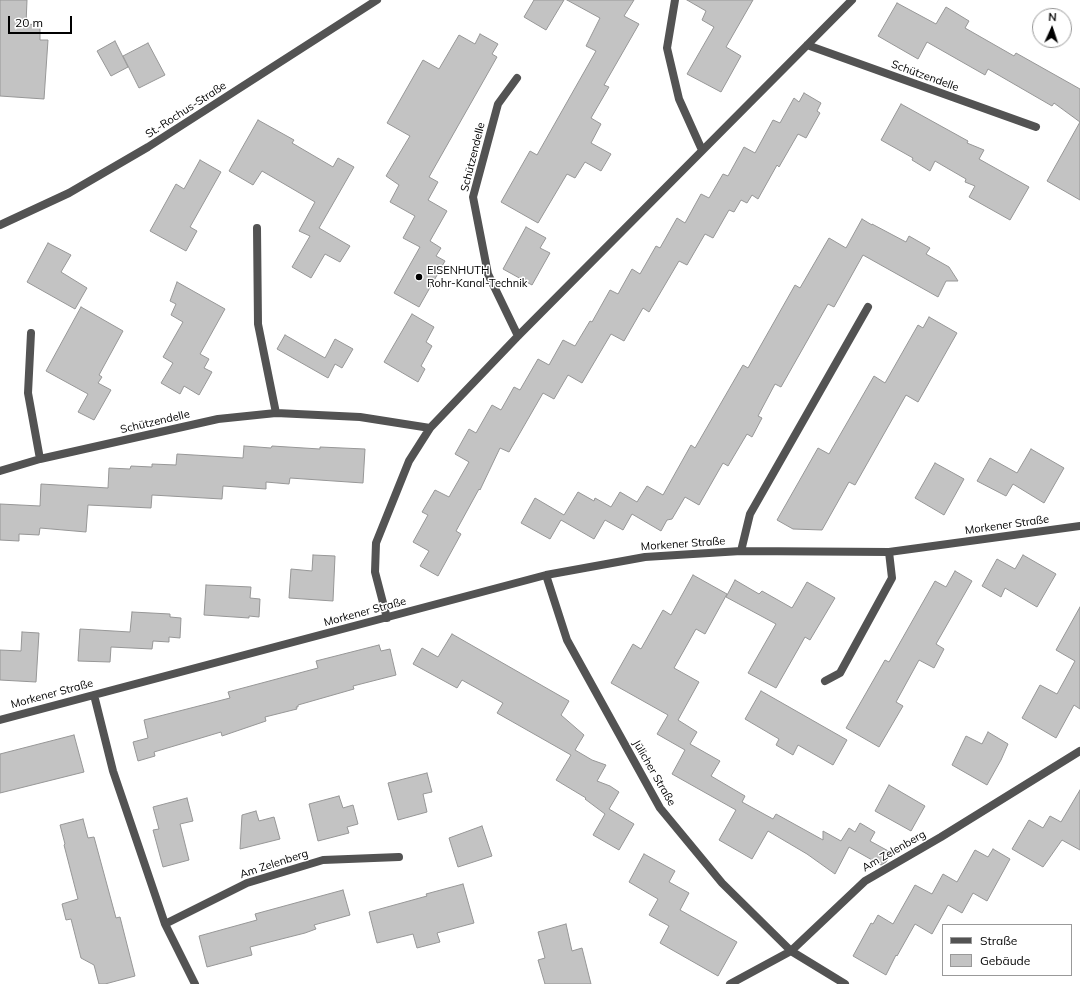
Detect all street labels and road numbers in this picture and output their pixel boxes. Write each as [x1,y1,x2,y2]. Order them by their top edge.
street label: Schützendelle [889,58,961,94]
street label: St.-Rochus-Straße [143,79,229,141]
street label: Schützendelle [458,121,488,193]
street label: Schützendelle [119,408,191,436]
street label: Morkener Straße [964,513,1050,537]
street label: Morkener Straße [640,534,726,554]
street label: Morkener Straße [322,595,408,629]
street label: Morkener Straße [9,677,95,711]
street label: Jülicher Straße [630,738,678,808]
street label: Am Zelenberg [860,827,928,875]
street label: Am Zelenberg [238,847,310,881]

